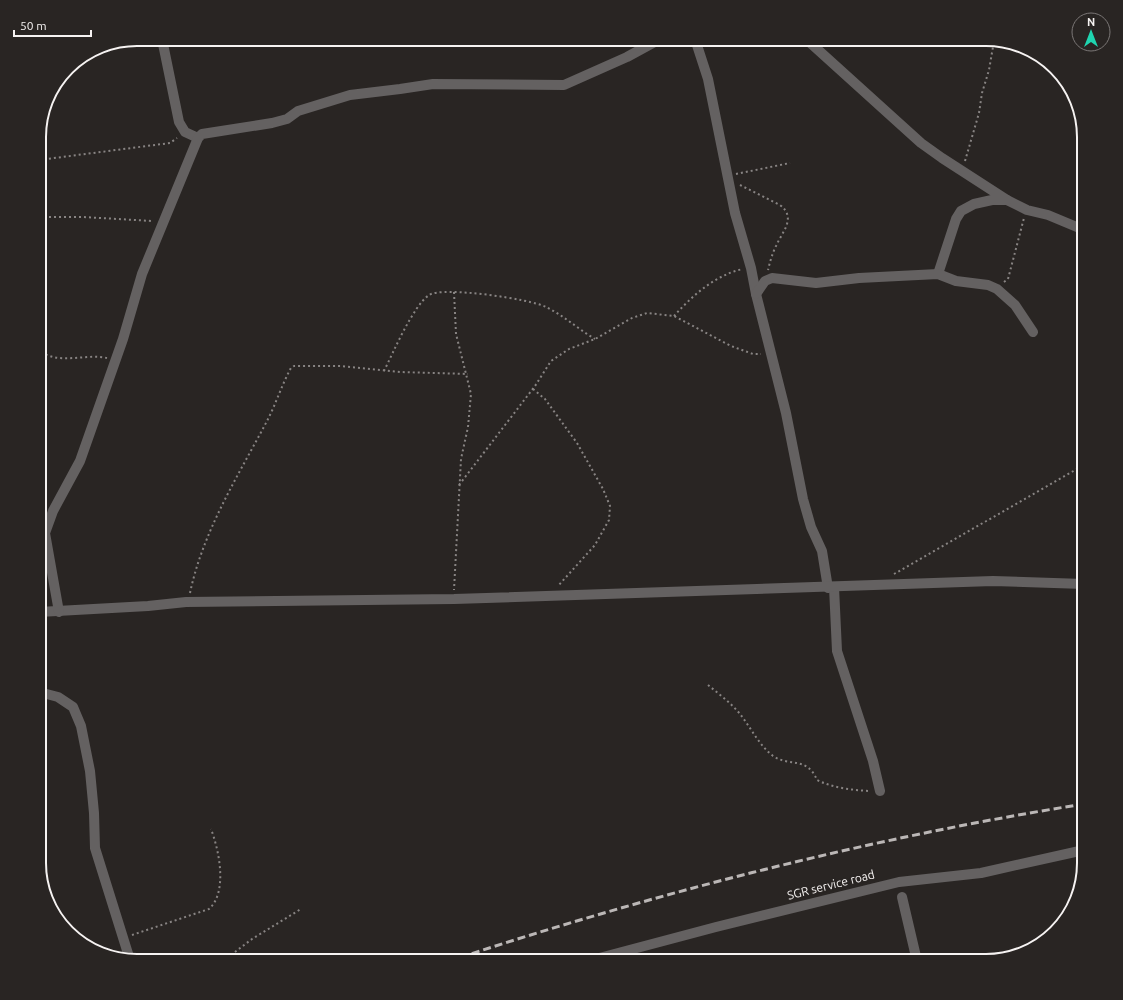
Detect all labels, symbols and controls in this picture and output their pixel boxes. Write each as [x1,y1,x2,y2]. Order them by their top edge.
scale bar [14,12,91,38]
north arrow [1071,12,1111,52]
text: N [1087,16,1095,28]
text: 50 m [20,19,47,32]
street label: SGR service road [786,867,876,902]

